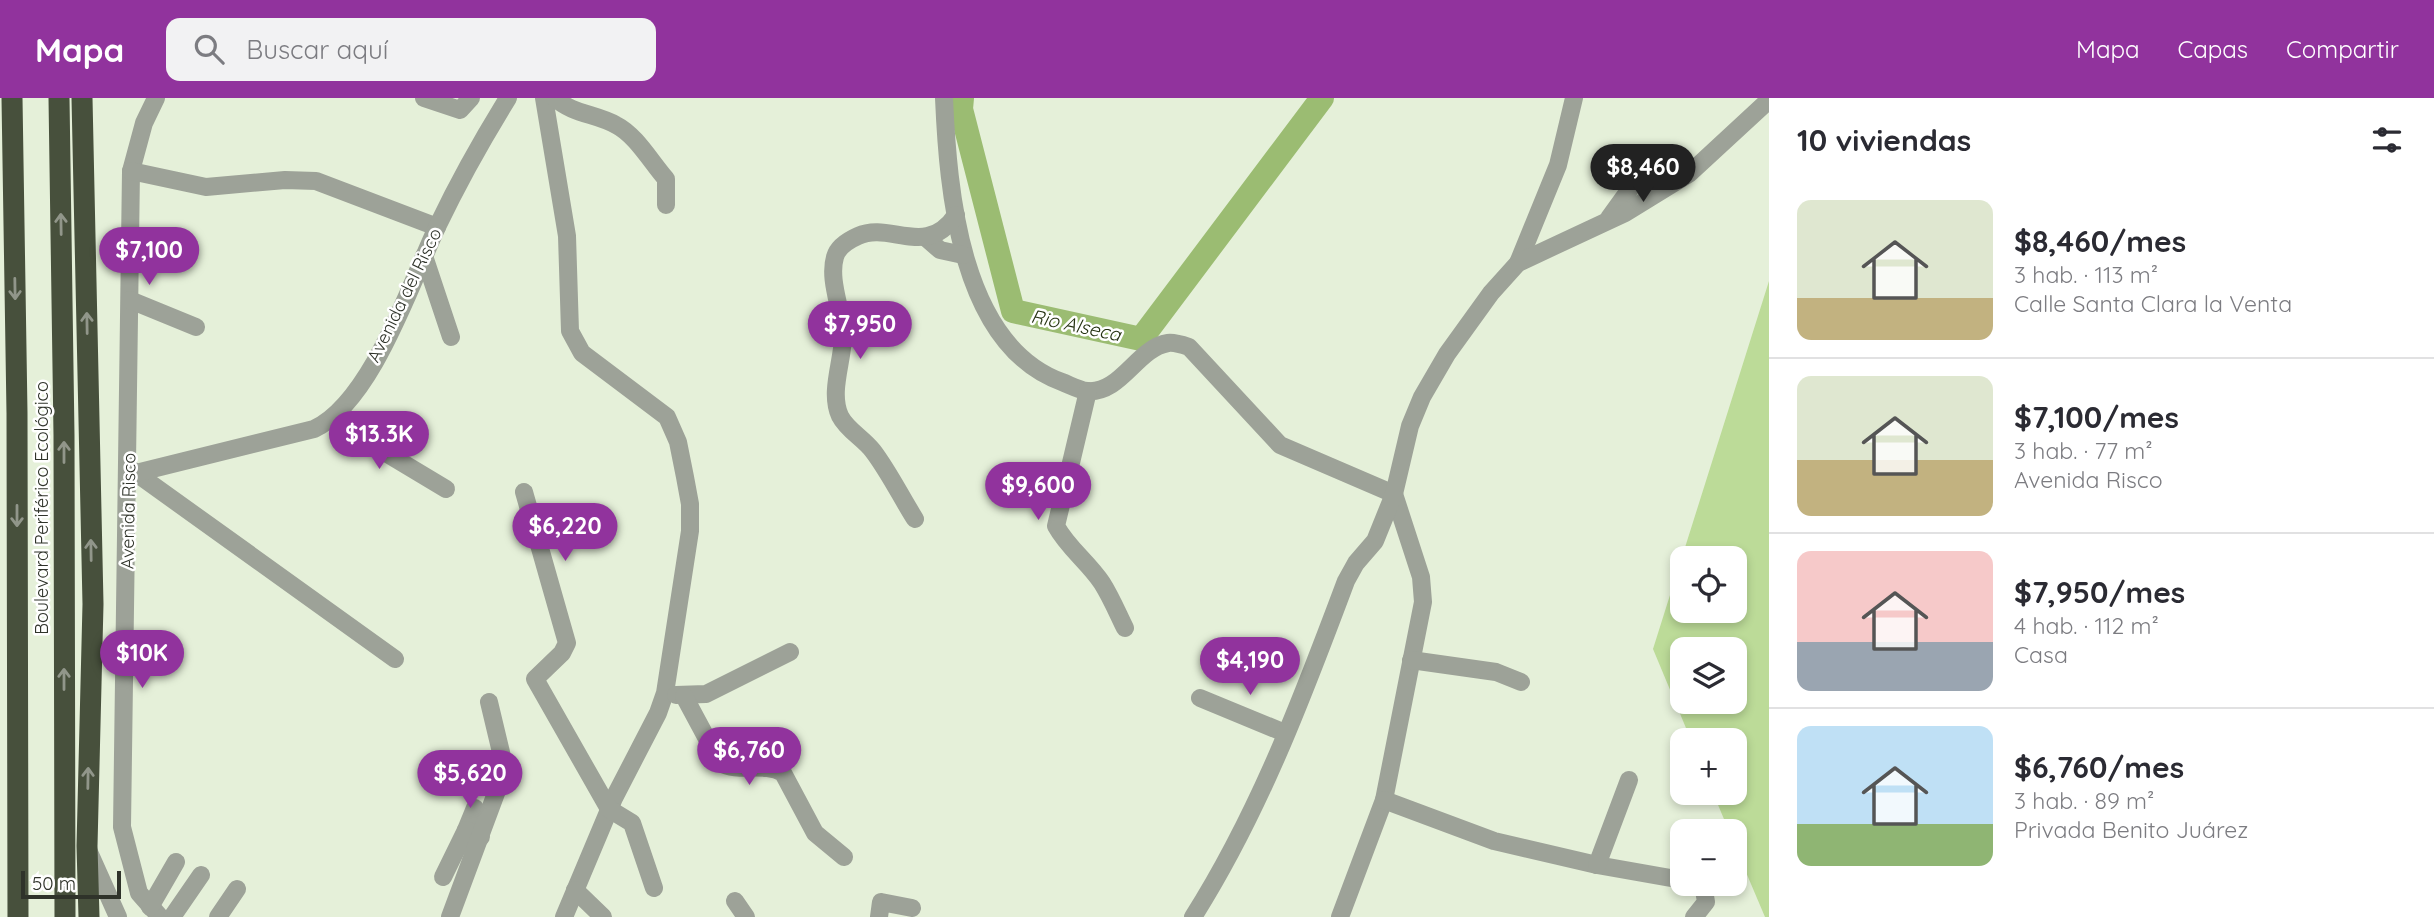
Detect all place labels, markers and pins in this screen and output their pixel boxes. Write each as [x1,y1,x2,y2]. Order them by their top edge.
pin: $8,460 [1586,144,1700,204]
pin: $7,100 [92,228,206,287]
pin: $7,950 [803,302,917,361]
pin: $13.3K [322,412,436,471]
pin: $9,600 [981,462,1095,522]
pin: $6,220 [508,504,622,563]
pin: $10K [101,630,183,690]
pin: $4,190 [1193,638,1307,697]
pin: $6,760 [692,728,806,787]
pin: $5,620 [413,750,527,810]

